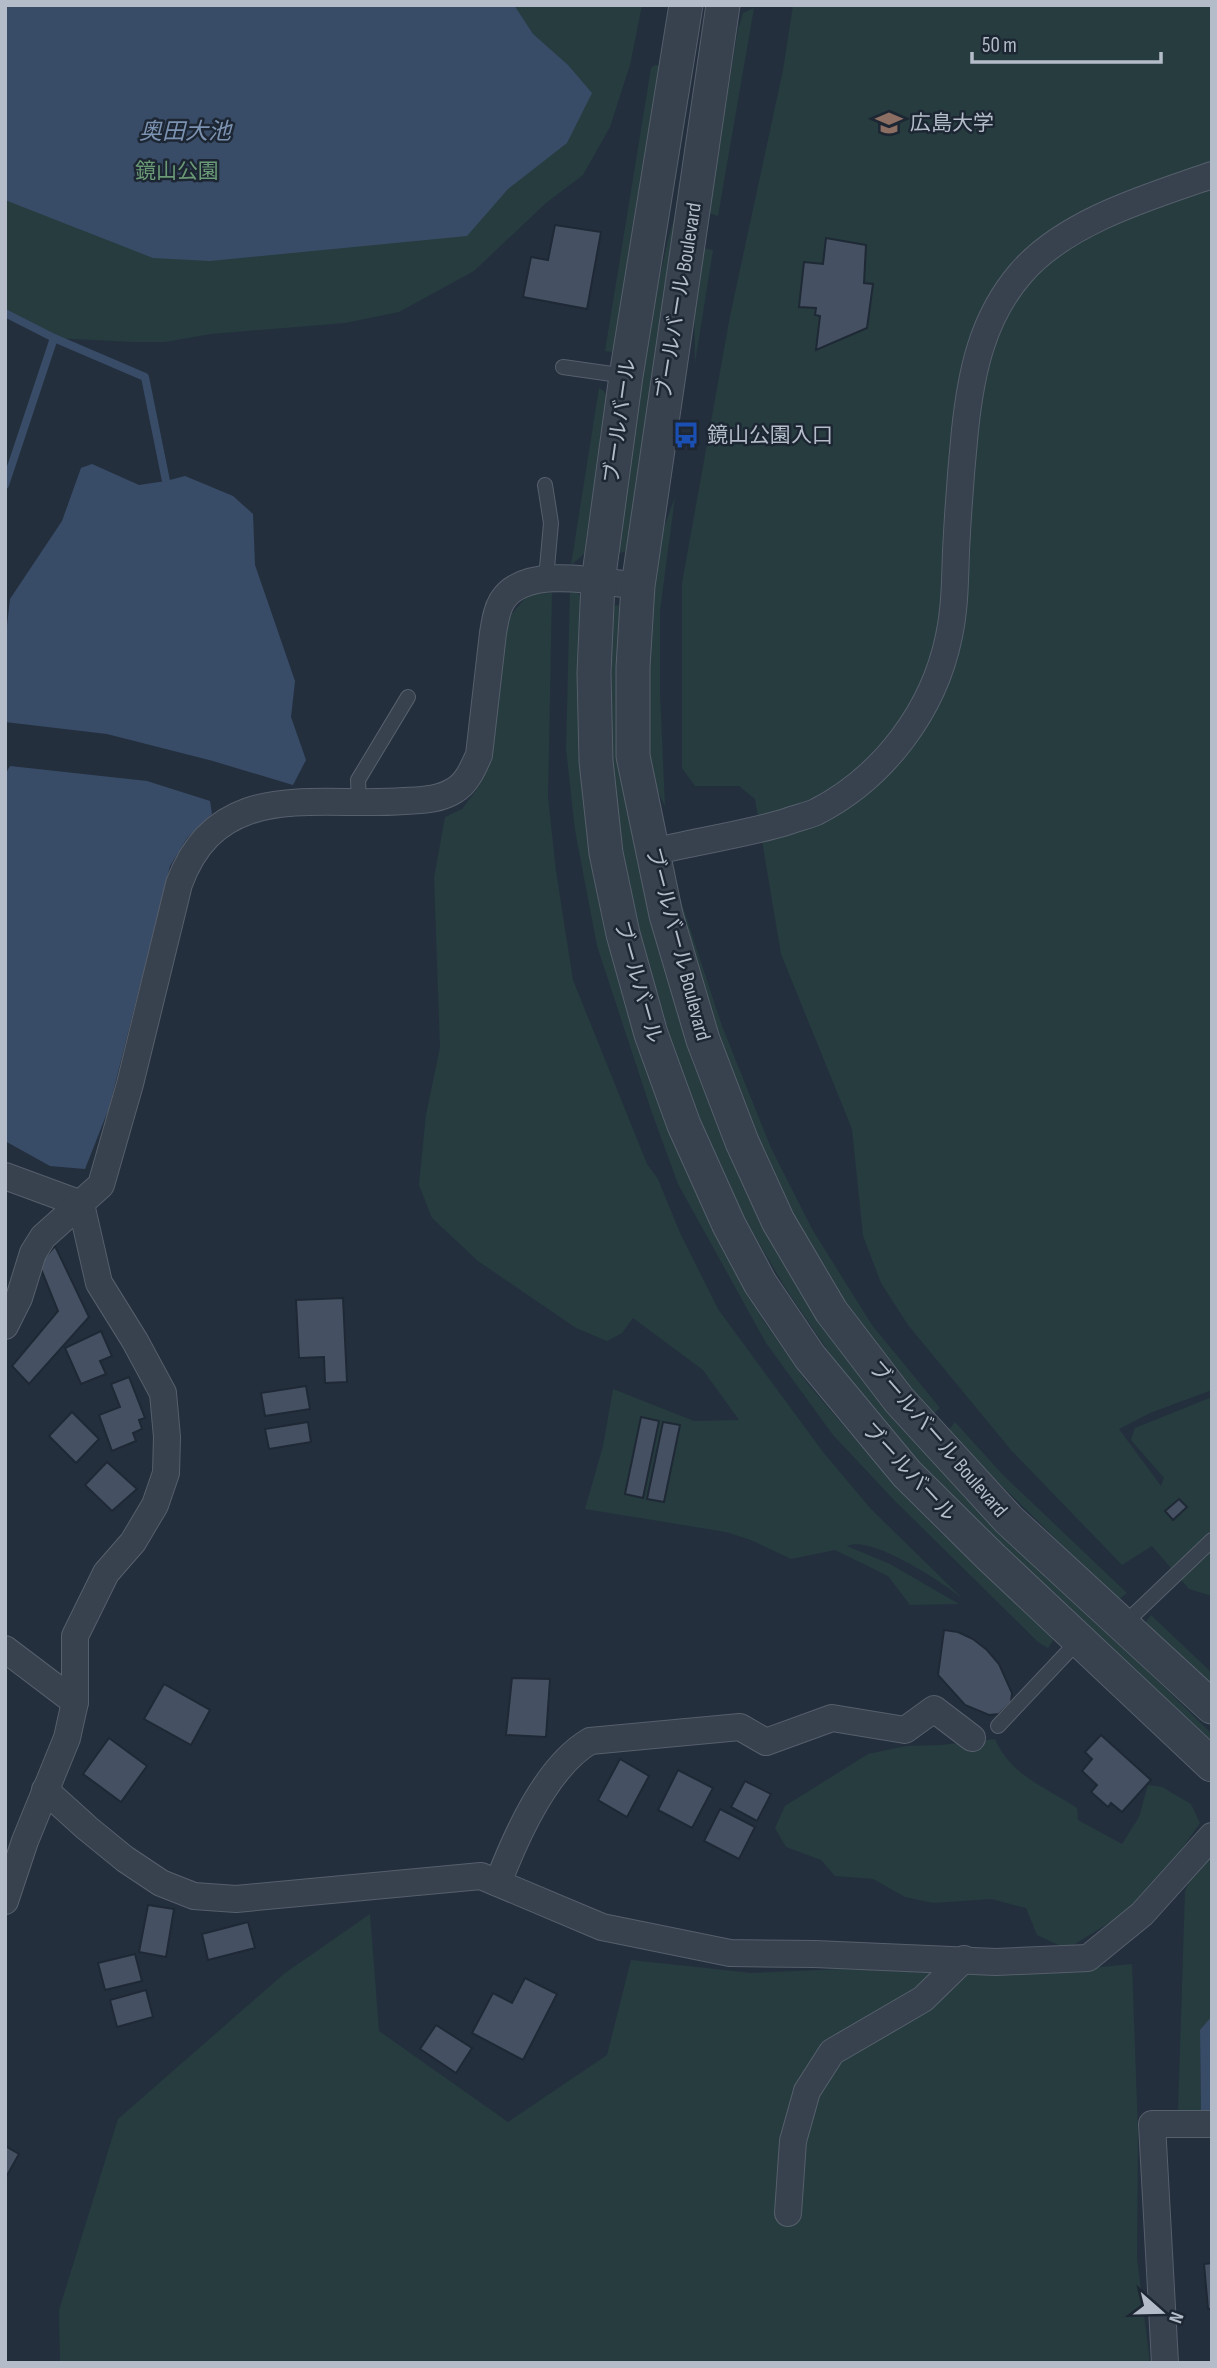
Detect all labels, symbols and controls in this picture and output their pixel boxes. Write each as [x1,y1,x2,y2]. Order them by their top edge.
scale bar [972,21,1161,65]
text: 50 m [982,33,1017,58]
school or university icon: 広島大学 [874,108,904,138]
place label: 広島大学 [910,111,994,136]
water label: 奥田大池 [139,118,233,146]
park label: 鏡山公園 [135,159,219,184]
street label: ブールバール Boulevard [651,201,707,401]
street label: ブールバール [599,357,641,485]
bus stop icon: 鏡山公園入口 [671,420,701,450]
place label: 鏡山公園入口 [707,423,833,448]
street label: ブールバール Boulevard [640,845,716,1043]
street label: ブールバール [609,918,667,1046]
street label: ブールバール Boulevard [863,1356,1013,1522]
street label: ブールバール [857,1417,961,1527]
north arrow [1126,2277,1196,2347]
text: N [1163,2309,1188,2326]

